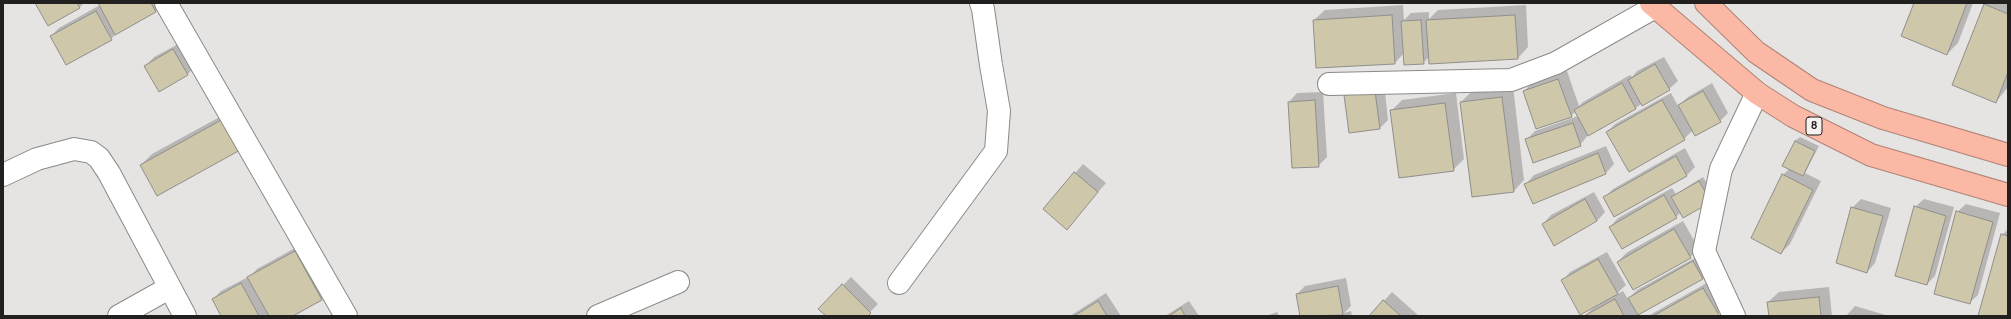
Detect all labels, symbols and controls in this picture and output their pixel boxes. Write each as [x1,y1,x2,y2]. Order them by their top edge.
road number: 8 [1806,117,1822,135]

